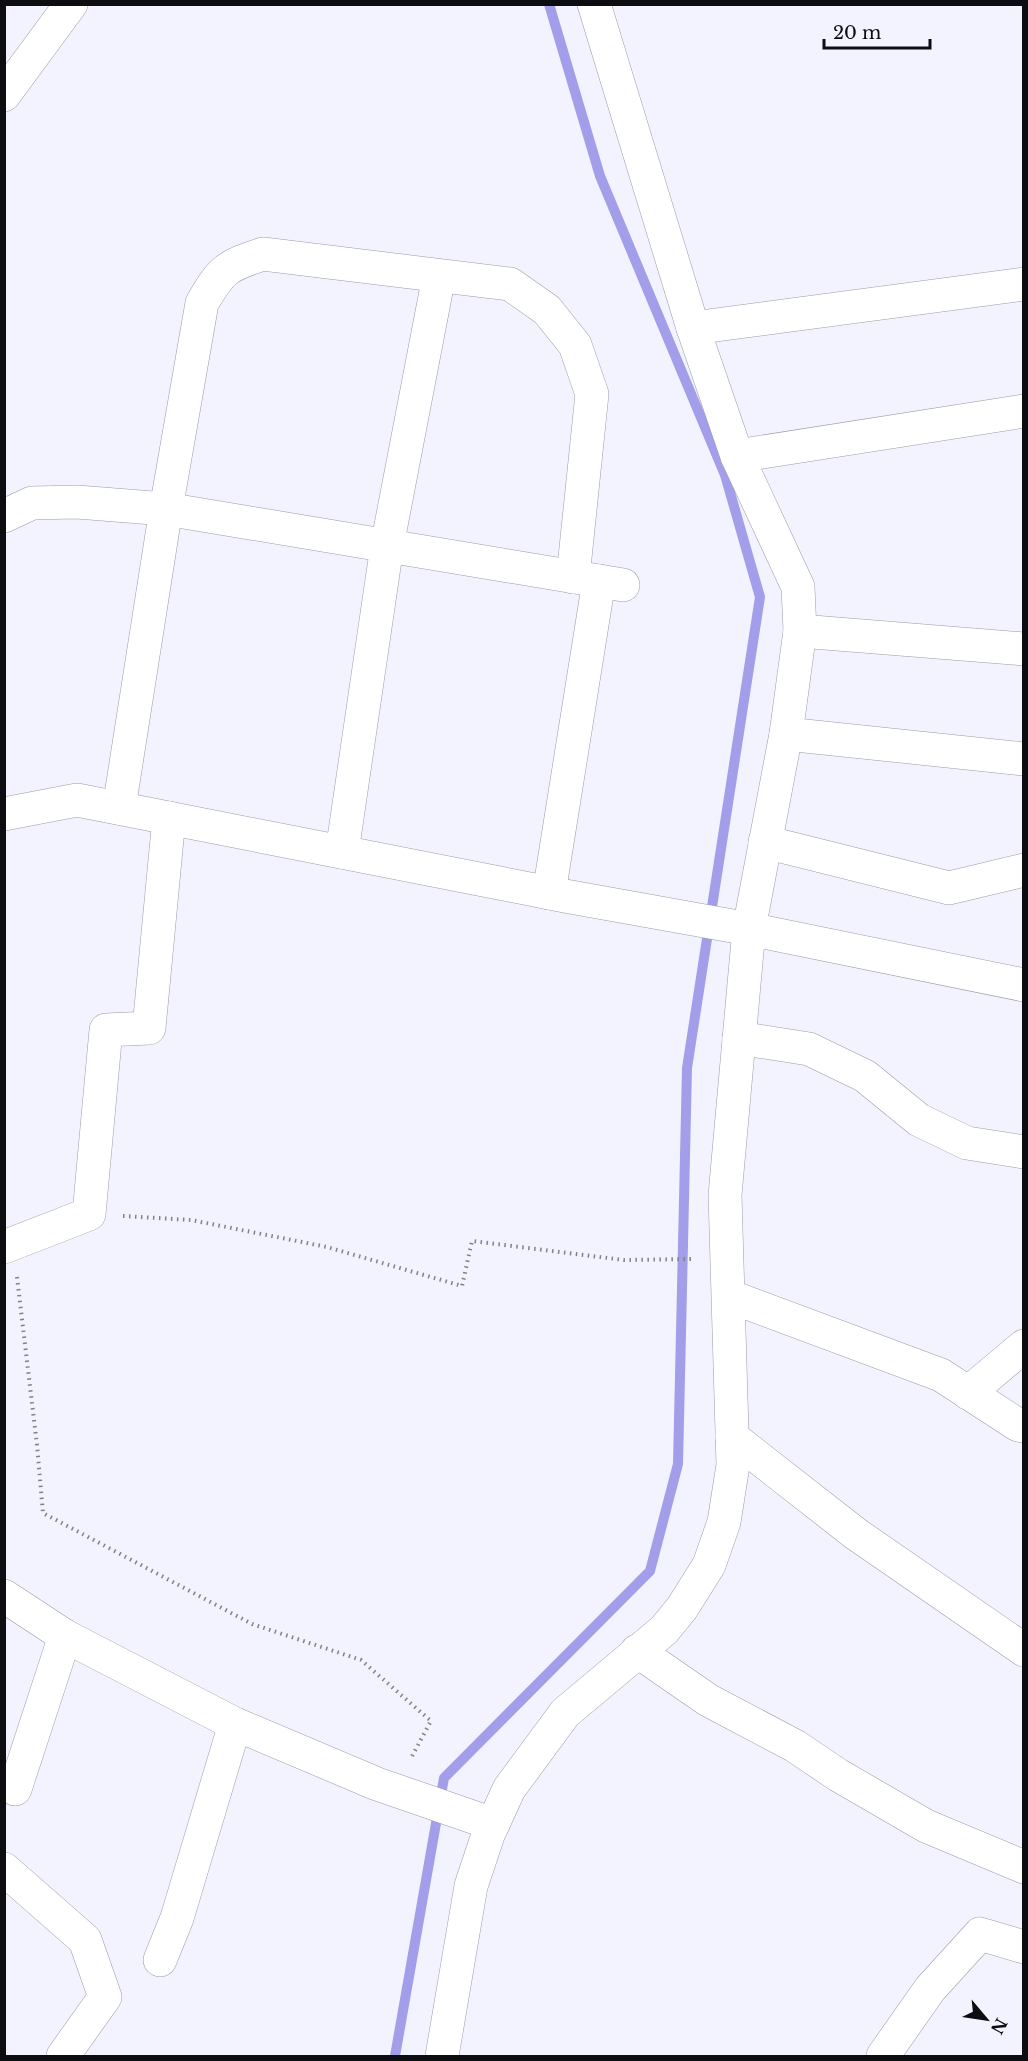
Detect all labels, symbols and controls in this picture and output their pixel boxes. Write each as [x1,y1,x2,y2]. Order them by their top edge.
scale bar [824,12,930,50]
text: 20 m [833,22,881,44]
north arrow [956,1989,1016,2049]
text: N [987,2015,1012,2038]

